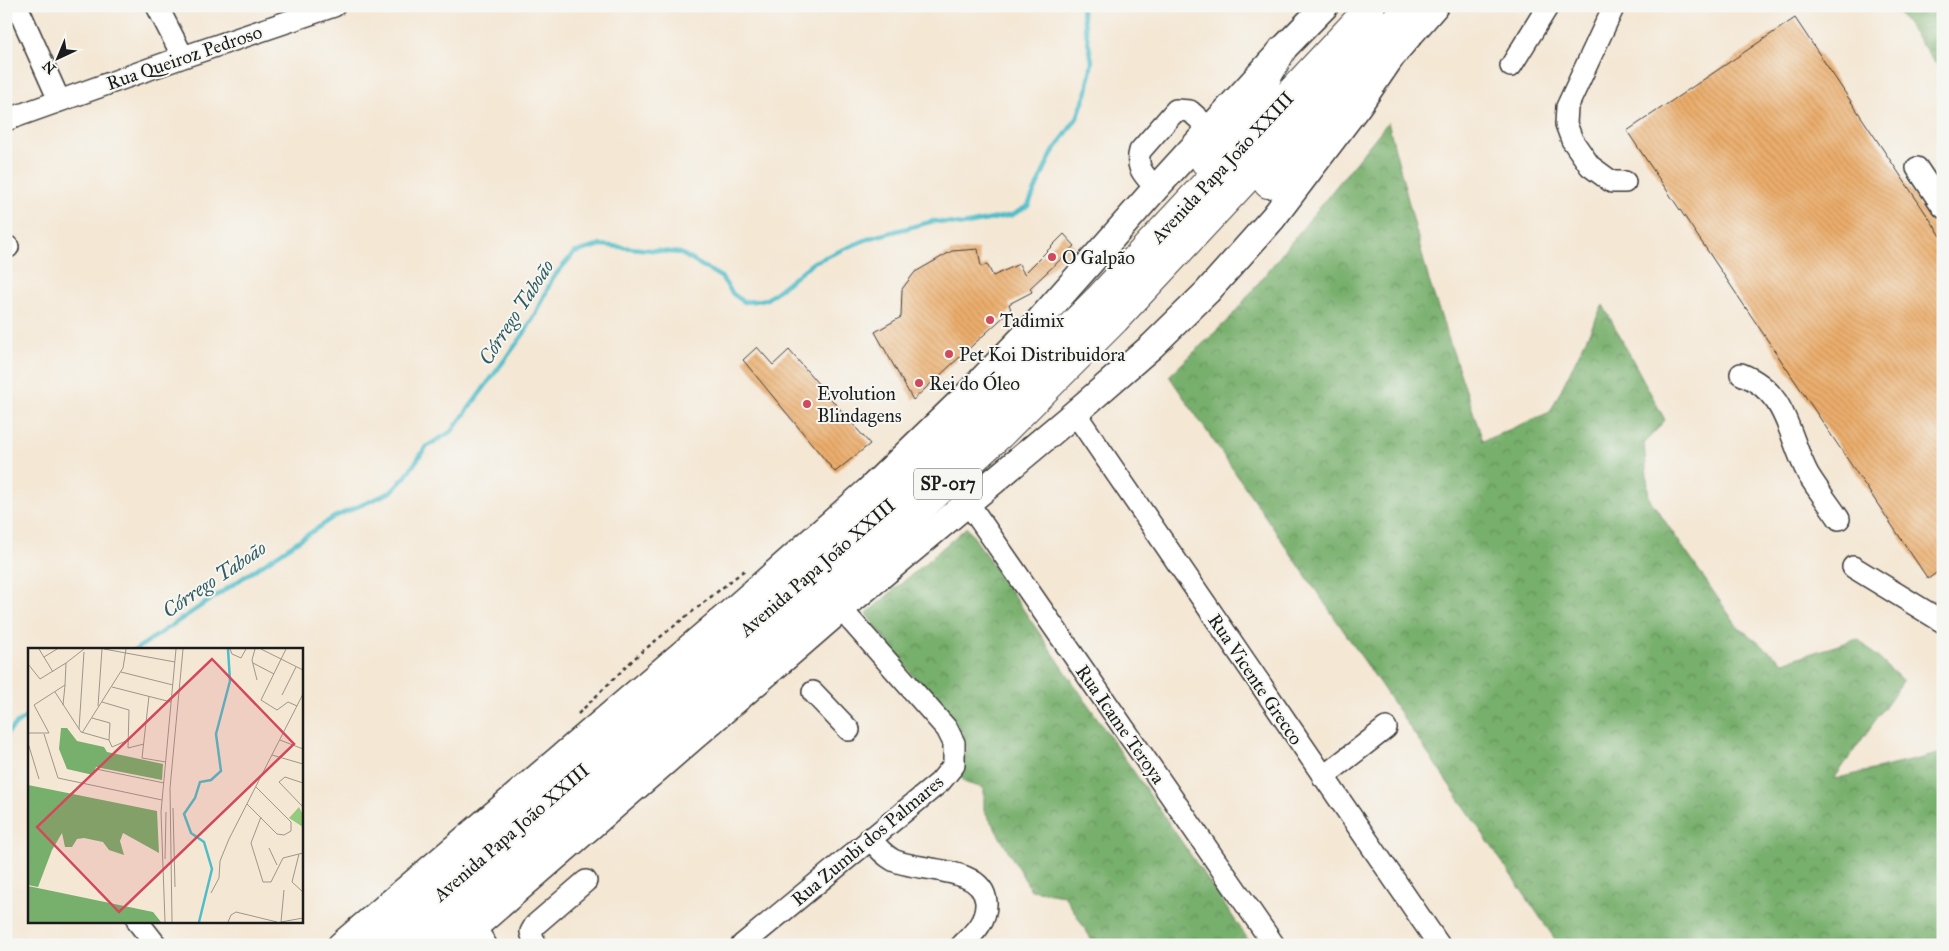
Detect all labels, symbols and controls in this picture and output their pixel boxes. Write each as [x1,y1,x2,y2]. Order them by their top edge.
street label: Rua Queiroz Pedroso [103,20,265,95]
north arrow [32,32,82,82]
text: N [39,57,59,77]
street label: Avenida Papa João XXIII [1145,87,1299,249]
place label: O Galpão [1062,246,1135,269]
marker: O Galpão [1046,251,1058,263]
water label: Córrego Taboão [473,255,559,369]
place label: Tadimix [1000,309,1065,332]
marker: Tadimix [984,314,996,326]
place label: Pet Koi Distribuidora [959,343,1126,366]
marker: Pet Koi Distribuidora [943,348,955,360]
place label: Rei do Óleo [929,371,1020,395]
marker: Rei do Óleo [913,377,925,389]
place label: Evolution Blindagens [817,382,902,428]
marker: Evolution Blindagens [801,398,813,410]
road number: SP-017 [914,468,982,499]
street label: Avenida Papa João XXIII [734,493,901,643]
water label: Córrego Taboão [158,535,271,623]
street label: Rua Vicente Grecco [1203,609,1308,749]
inset map [28,648,302,924]
street label: Rua Icame Teroya [1071,660,1171,789]
street label: Avenida Papa João XXIII [428,758,595,908]
street label: Rua Zumbi dos Palmares [787,770,948,911]

